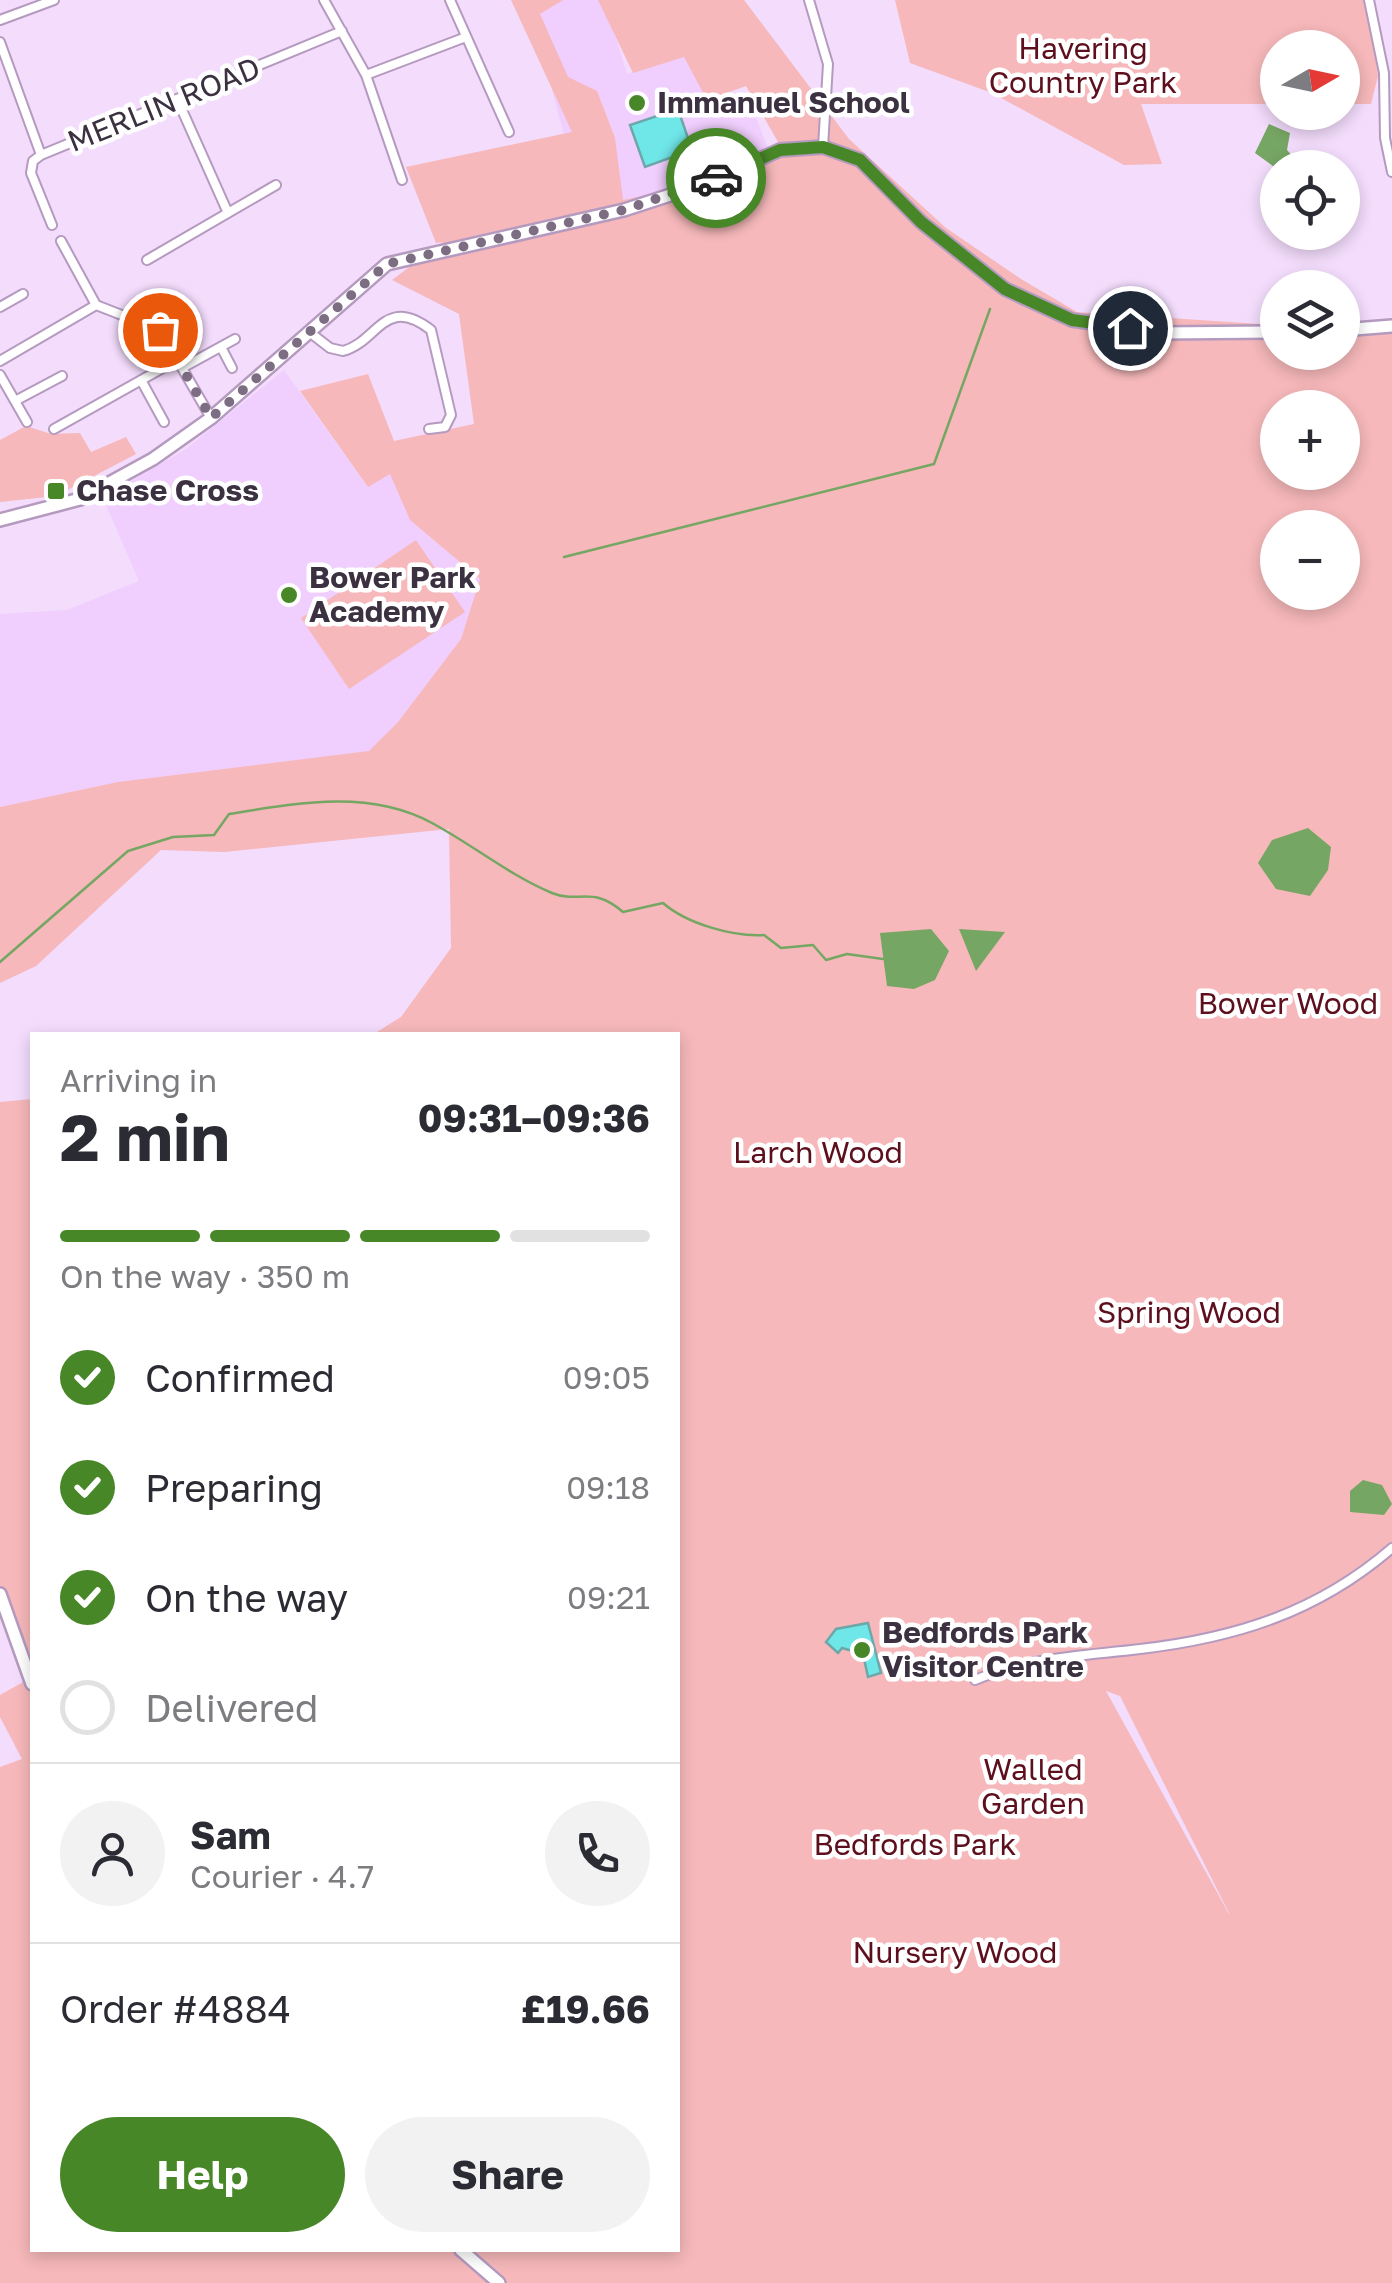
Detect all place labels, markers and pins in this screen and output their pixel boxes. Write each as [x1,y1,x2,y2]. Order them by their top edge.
place label: Immanuel School [657,84,910,120]
marker: Immanuel School [626,92,648,114]
pin [1088,286,1173,371]
pin [118,288,203,373]
place label: Chase Cross [76,472,259,508]
marker: Chase Cross [45,480,67,502]
place label: Bower Park Academy [309,559,476,629]
marker: Bower Park Academy [278,584,300,606]
place label: Bedfords Park Visitor Centre [882,1614,1089,1684]
marker: Bedfords Park Visitor Centre [851,1639,873,1661]

